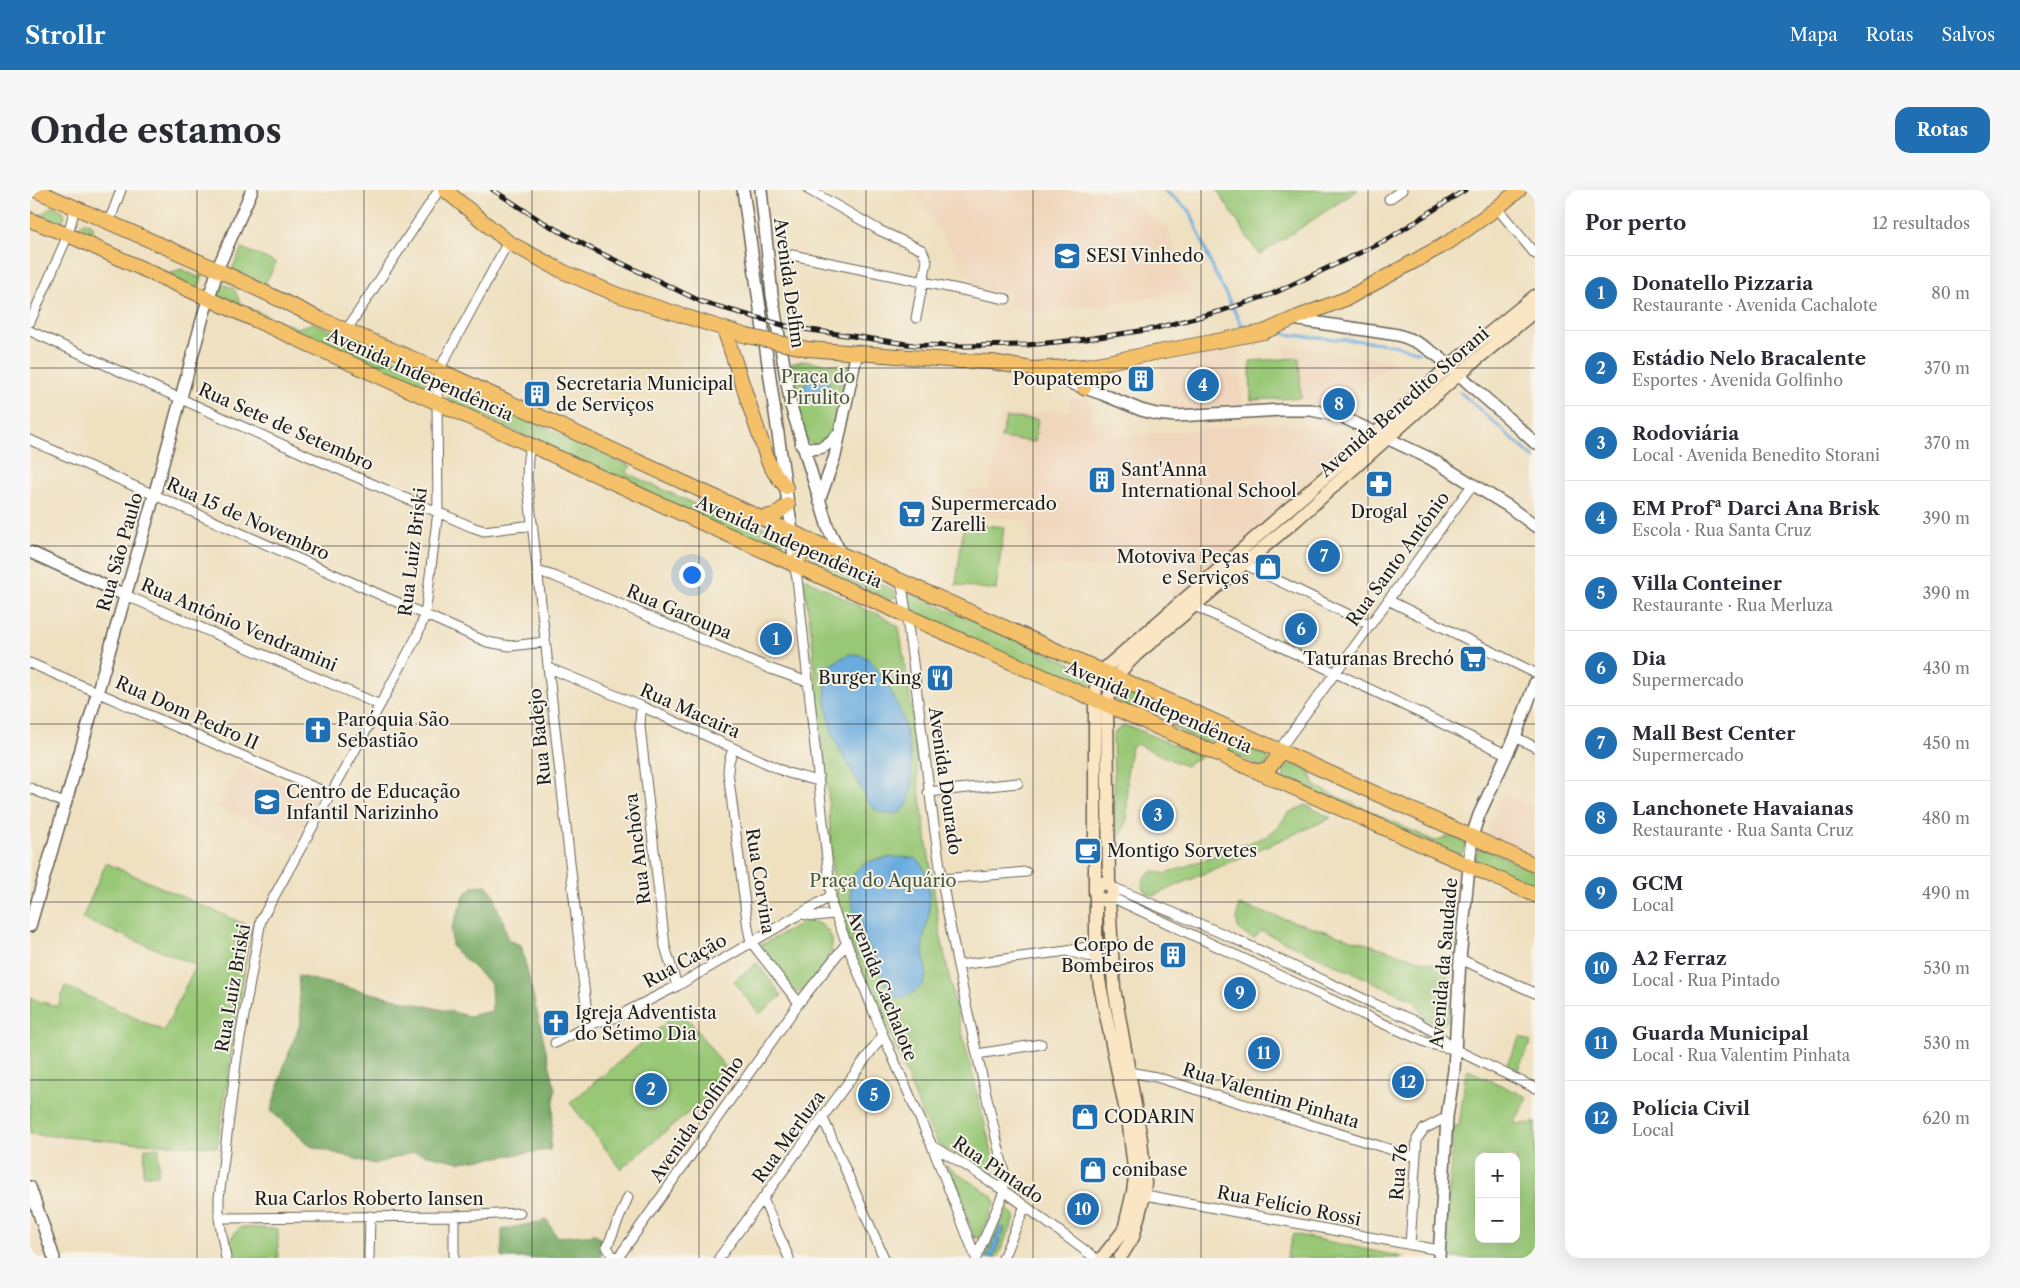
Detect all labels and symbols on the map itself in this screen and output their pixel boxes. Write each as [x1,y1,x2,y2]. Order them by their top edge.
street label: Avenida Delfim [769,215,809,350]
school or university icon: SESI Vinhedo [1052,241,1082,271]
place label: SESI Vinhedo [1086,245,1204,267]
street label: Avenida Benedito Storani [1314,322,1494,482]
street label: Avenida Independência [323,324,517,426]
building icon: Poupatempo [1126,364,1156,394]
park label: Praça do Pirulito [781,366,855,409]
pin: 4 [1187,366,1219,404]
place label: Poupatempo [1013,368,1122,390]
place label: Secretaria Municipal de Serviços [556,373,733,416]
street label: Rua Sete de Setembro [195,378,377,476]
building icon: Secretaria Municipal de Serviços [522,379,552,409]
pin: 8 [1323,385,1355,423]
place label: Sant'Anna International School [1121,459,1297,502]
building icon: Sant'Anna International School [1087,465,1117,495]
pharmacy icon: Drogal [1364,469,1394,499]
street label: Rua 15 de Novembro [163,473,333,565]
street label: Rua Luiz Briski [394,486,432,618]
street label: Rua Santo Antônio [1342,487,1454,631]
street label: Rua São Paulo [92,490,148,614]
street label: Avenida Independência [692,491,886,593]
place label: Supermercado Zarelli [931,493,1057,536]
supermarket icon: Supermercado Zarelli [897,499,927,529]
place label: Drogal [1350,501,1408,523]
pin: 7 [1308,537,1340,575]
place label: Motoviva Peças e Serviços [1117,546,1249,589]
shop icon: Motoviva Peças e Serviços [1253,552,1283,582]
your location [679,562,705,588]
street label: Rua Antônio Vendramini [138,574,341,677]
street label: Rua Garoupa [623,580,735,644]
pin: 6 [1285,610,1317,648]
pin: 1 [760,620,792,658]
supermarket icon: Taturanas Brechó [1458,644,1488,674]
place label: Taturanas Brechó [1303,648,1454,670]
street label: Avenida Independência [1062,656,1256,758]
restaurant icon: Burger King [925,663,955,693]
place label: Burger King [818,667,921,689]
street label: Rua Dom Pedro II [112,671,262,755]
street label: Rua Macaira [637,679,744,743]
street label: Rua Badejo [524,687,556,787]
street label: Avenida Dourado [924,705,966,856]
place label: Paróquia São Sebastião [337,709,449,752]
church icon: Paróquia São Sebastião [303,715,333,745]
place label: Centro de Educação Infantil Narizinho [286,781,460,824]
school or university icon: Centro de Educação Infantil Narizinho [252,787,282,817]
street label: Rua Anchôva [620,792,656,906]
pin: 3 [1142,796,1174,834]
street label: Rua Corvina [741,827,779,936]
cafe icon: Montigo Sorvetes [1073,836,1103,866]
place label: Montigo Sorvetes [1107,840,1257,862]
park label: Praça do Aquário [809,870,957,892]
street label: Avenida da Saudade [1425,877,1462,1050]
street label: Avenida Cachalote [842,907,922,1064]
street label: Rua Luiz Briski [211,922,255,1054]
street label: Rua Cação [639,929,731,993]
place label: Corpo de Bombeiros [1061,934,1154,977]
building icon: Corpo de Bombeiros [1158,940,1188,970]
pin: 9 [1224,974,1256,1012]
place label: Igreja Adventista do Sétimo Dia [575,1002,717,1045]
church icon: Igreja Adventista do Sétimo Dia [541,1008,571,1038]
pin: 11 [1248,1034,1280,1072]
street label: Avenida Golfinho [645,1052,749,1187]
street label: Rua Valentim Pinhata [1180,1059,1363,1134]
pin: 12 [1392,1063,1424,1101]
pin: 2 [635,1070,667,1108]
pin: 5 [858,1076,890,1114]
street label: Rua Merluza [748,1086,830,1188]
shop icon: CODARIN [1070,1102,1100,1132]
place label: CODARIN [1104,1106,1195,1128]
street label: Rua Pintado [948,1132,1048,1208]
street label: Rua 76 [1386,1142,1412,1202]
shop icon: conibase [1078,1155,1108,1185]
place label: conibase [1112,1159,1188,1181]
street label: Rua Felício Rossi [1215,1181,1363,1231]
street label: Rua Carlos Roberto Iansen [254,1188,484,1210]
pin: 10 [1067,1190,1099,1228]

